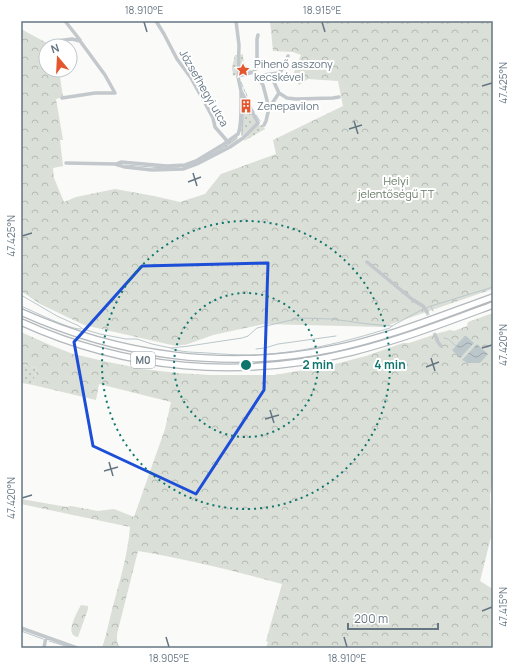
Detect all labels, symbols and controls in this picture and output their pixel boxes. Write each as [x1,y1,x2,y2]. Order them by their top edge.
text: 18.910°E [125,3,164,17]
text: 18.915°E [303,3,341,17]
north arrow [38,38,78,78]
text: N [49,40,61,56]
street label: Józsefhegyi utca [176,47,233,129]
place label: Pihenő asszony kecskével [254,56,333,84]
place icon: Pihenő asszony kecskével [235,62,251,78]
text: 47.425°N [496,62,510,104]
building icon: Zenepavilon [238,98,254,114]
place label: Zenepavilon [257,98,319,113]
park label: Helyi jelentőségű TT [357,173,435,201]
text: 47.425°N [4,215,18,257]
text: 47.420°N [496,324,510,366]
road number: M0 [131,352,155,368]
text: 2 min [302,356,334,373]
text: 4 min [374,356,406,373]
centre of rings [239,358,253,372]
text: 47.420°N [4,477,18,519]
text: 47.415°N [496,587,510,627]
scale bar [348,605,438,631]
text: 200 m [354,610,388,627]
text: 18.905°E [149,651,190,665]
text: 18.910°E [328,651,367,665]

